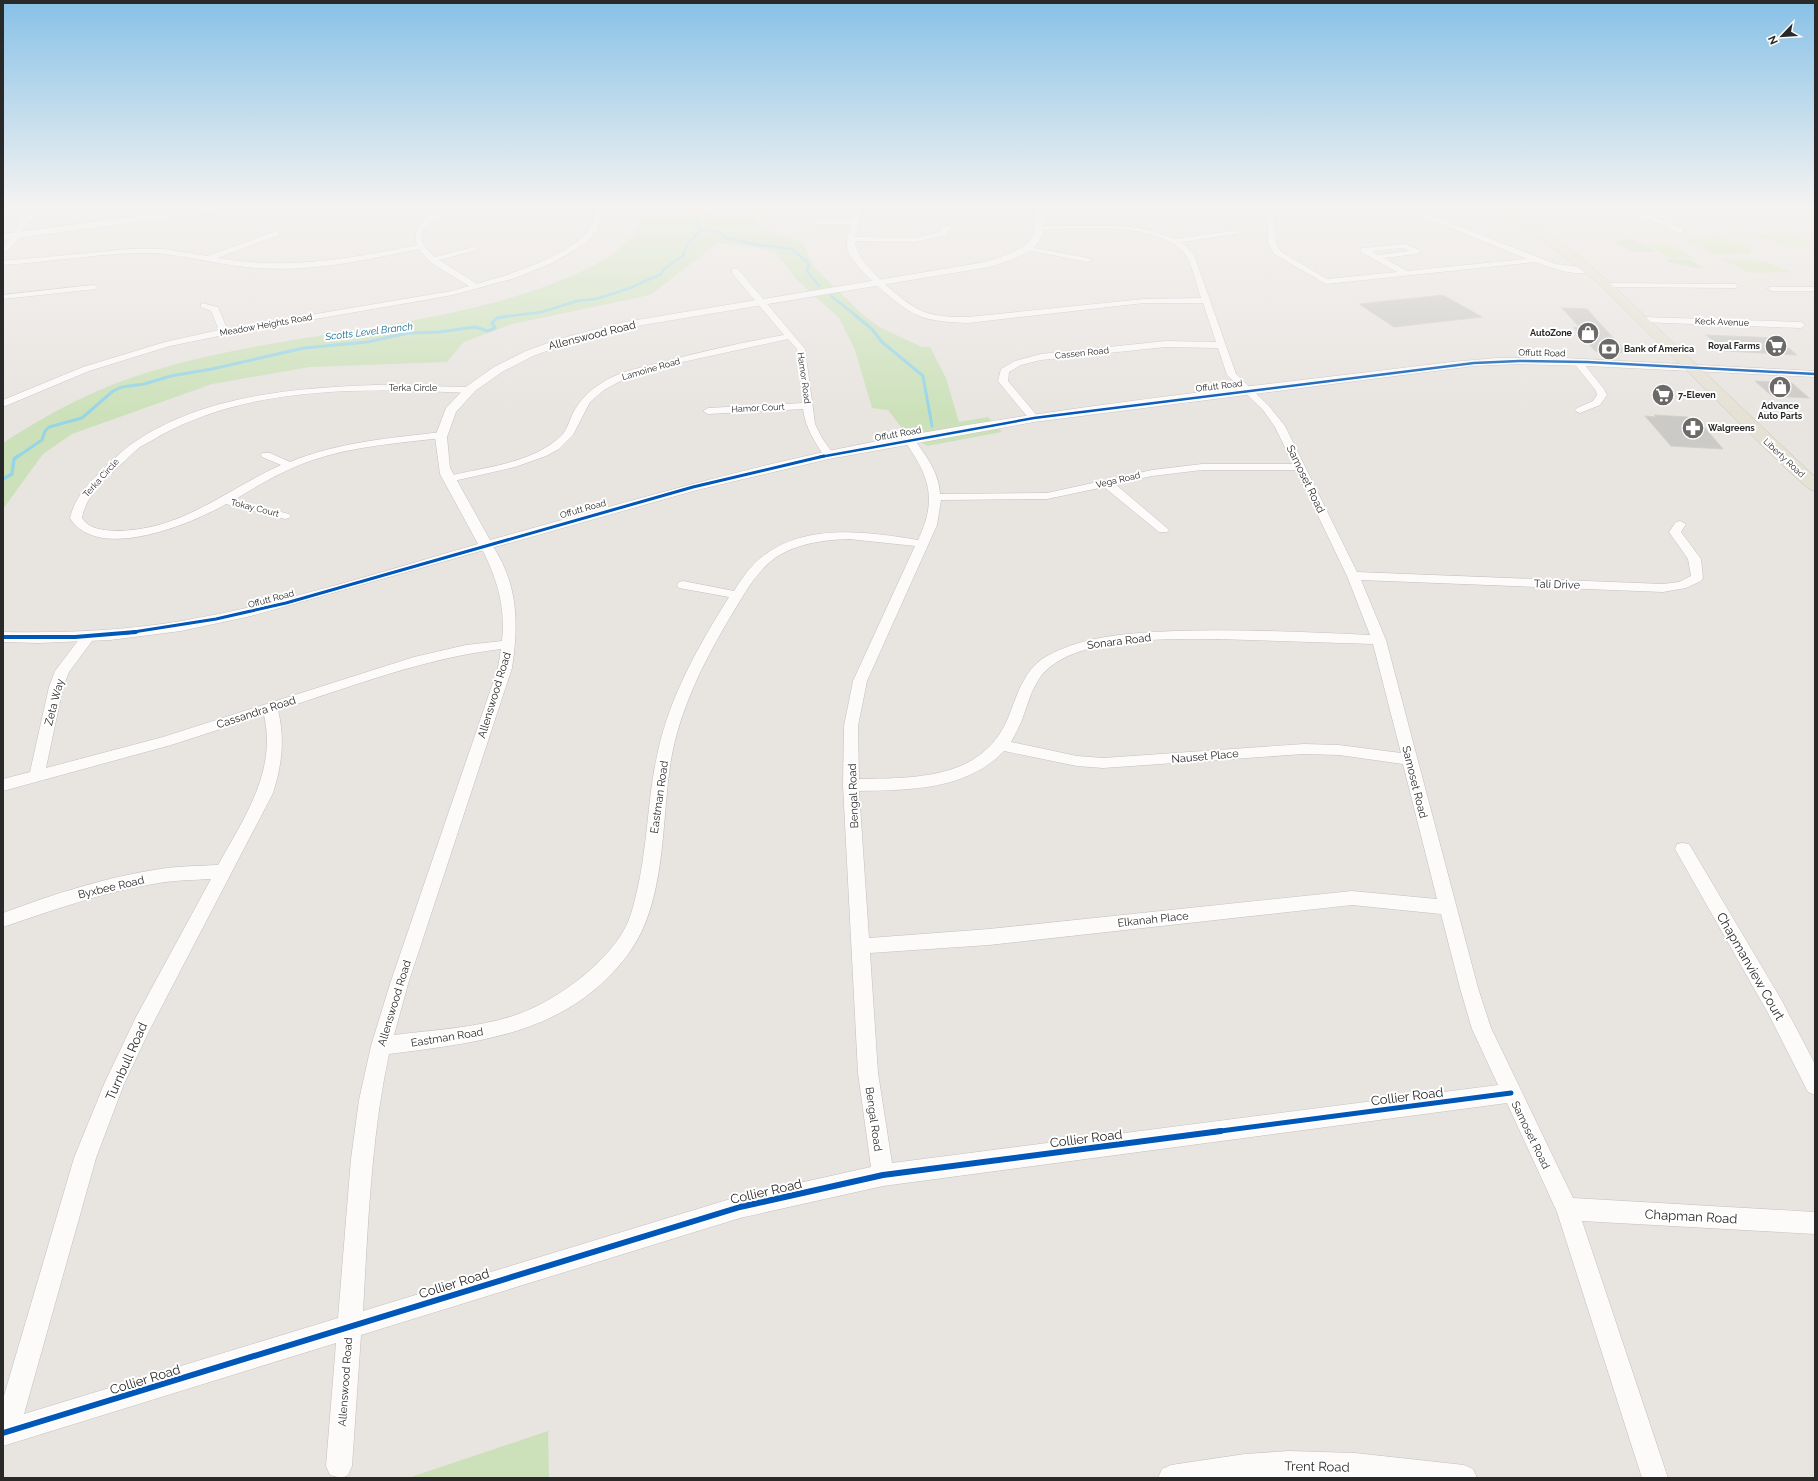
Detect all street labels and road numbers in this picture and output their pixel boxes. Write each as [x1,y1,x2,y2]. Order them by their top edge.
street label: Meadow Heights Road [219,312,314,338]
street label: Keck Avenue [1695,316,1750,328]
street label: Allenswood Road [547,318,637,353]
street label: Cassen Road [1055,345,1110,361]
street label: Offutt Road [1518,348,1566,358]
street label: Hamor Road [795,352,813,405]
street label: Lamoine Road [621,356,682,382]
street label: Offutt Road [1195,378,1243,394]
street label: Terka Circle [389,383,438,393]
street label: Hamor Court [731,402,785,414]
street label: Offutt Road [874,425,923,443]
street label: Liberty Road [1761,436,1807,480]
street label: Samoset Road [1284,443,1328,515]
street label: Terka Circle [81,456,121,499]
street label: Vega Road [1095,470,1142,490]
street label: Tokay Court [230,497,280,519]
street label: Offutt Road [559,498,607,520]
street label: Tali Drive [1534,577,1581,592]
street label: Offutt Road [247,588,296,610]
street label: Sonara Road [1086,631,1152,652]
street label: Allenswood Road [475,650,514,740]
street label: Zeta Way [42,677,67,727]
street label: Cassandra Road [215,694,298,731]
street label: Samoset Road [1399,745,1430,820]
street label: Nauset Place [1171,747,1240,766]
street label: Eastman Road [648,760,671,834]
street label: Bengal Road [846,763,861,829]
street label: Byxbee Road [77,874,146,901]
street label: Elkanah Place [1117,909,1190,930]
street label: Chapmanview Court [1714,910,1788,1023]
street label: Allenswood Road [375,958,414,1048]
street label: Turnbull Road [103,1020,150,1102]
street label: Eastman Road [410,1025,484,1050]
street label: Collier Road [1370,1085,1444,1108]
street label: Bengal Road [863,1086,884,1152]
street label: Samoset Road [1509,1099,1553,1171]
street label: Collier Road [1049,1127,1123,1150]
street label: Collier Road [729,1176,803,1207]
street label: Chapman Road [1644,1207,1738,1226]
street label: Collier Road [417,1266,491,1301]
street label: Allenswood Road [336,1337,355,1427]
street label: Collier Road [108,1362,182,1397]
street label: Trent Road [1284,1458,1350,1475]

